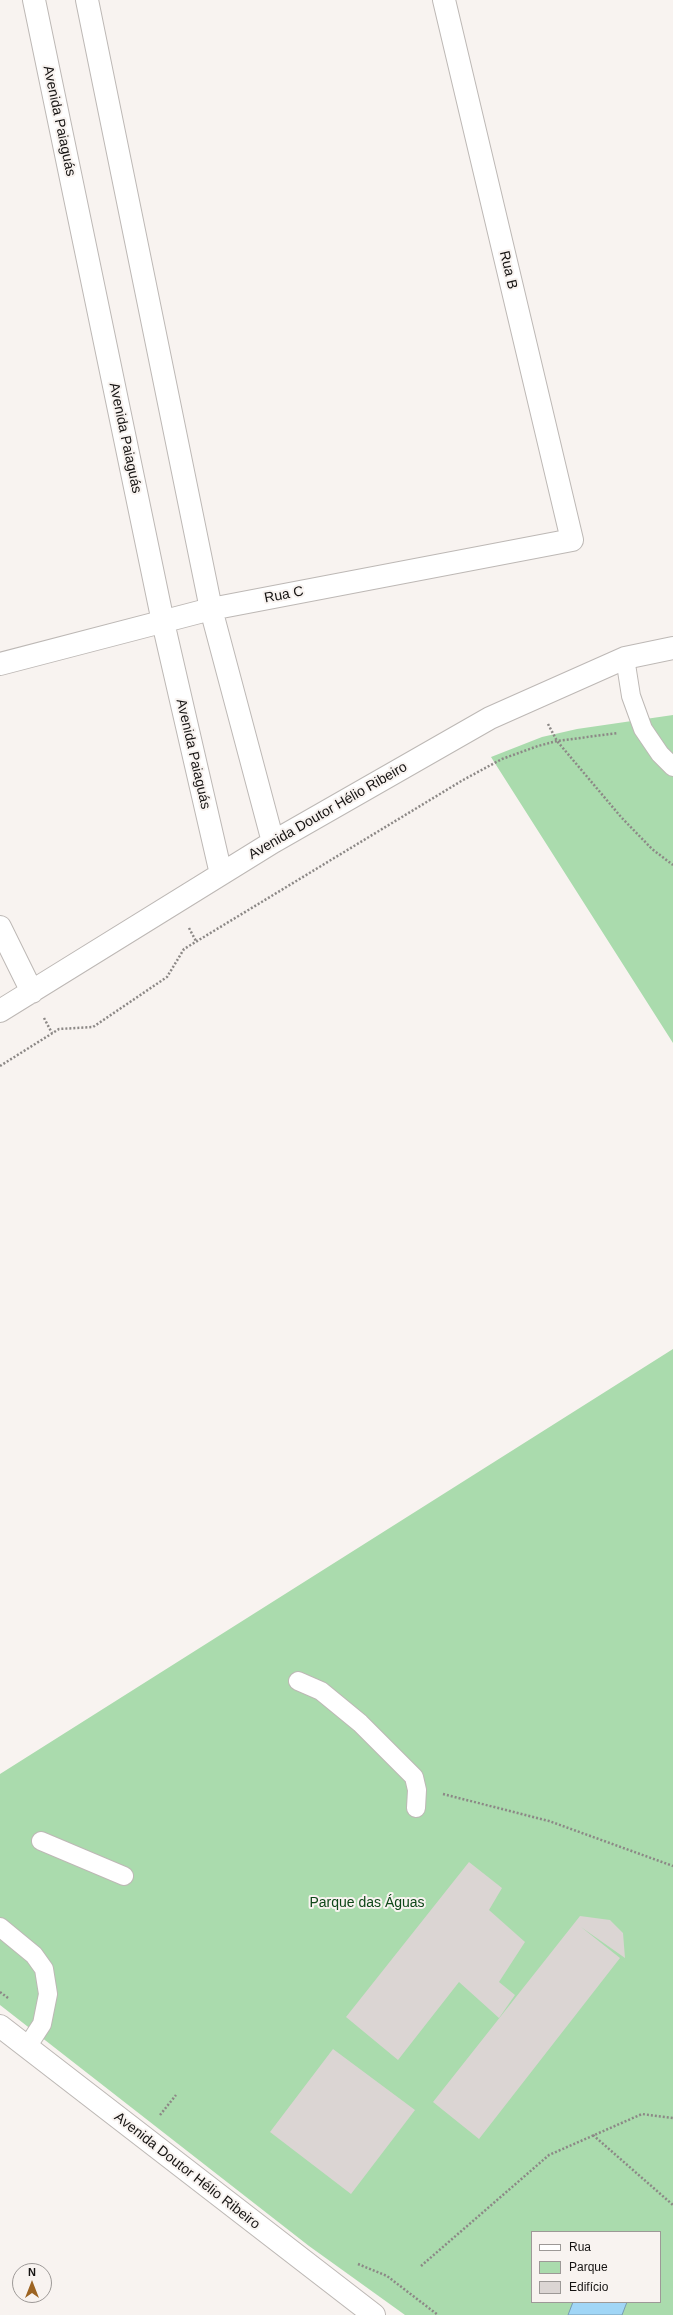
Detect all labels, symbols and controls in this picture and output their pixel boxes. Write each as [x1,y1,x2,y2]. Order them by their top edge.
street label: Avenida Paiaguás [39,64,79,178]
street label: Rua B [495,249,521,291]
street label: Avenida Paiaguás [105,381,145,495]
street label: Rua C [263,583,305,607]
street label: Avenida Paiaguás [172,697,214,811]
street label: Avenida Doutor Hélio Ribeiro [246,759,410,863]
park label: Parque das Águas [309,1895,425,1911]
street label: Avenida Doutor Hélio Ribeiro [111,2109,263,2233]
legend [531,2231,661,2303]
text: Rua [569,2240,591,2254]
text: Parque [569,2260,608,2274]
north arrow [12,2263,52,2303]
text: N [28,2266,36,2278]
text: Edifício [569,2280,608,2294]

